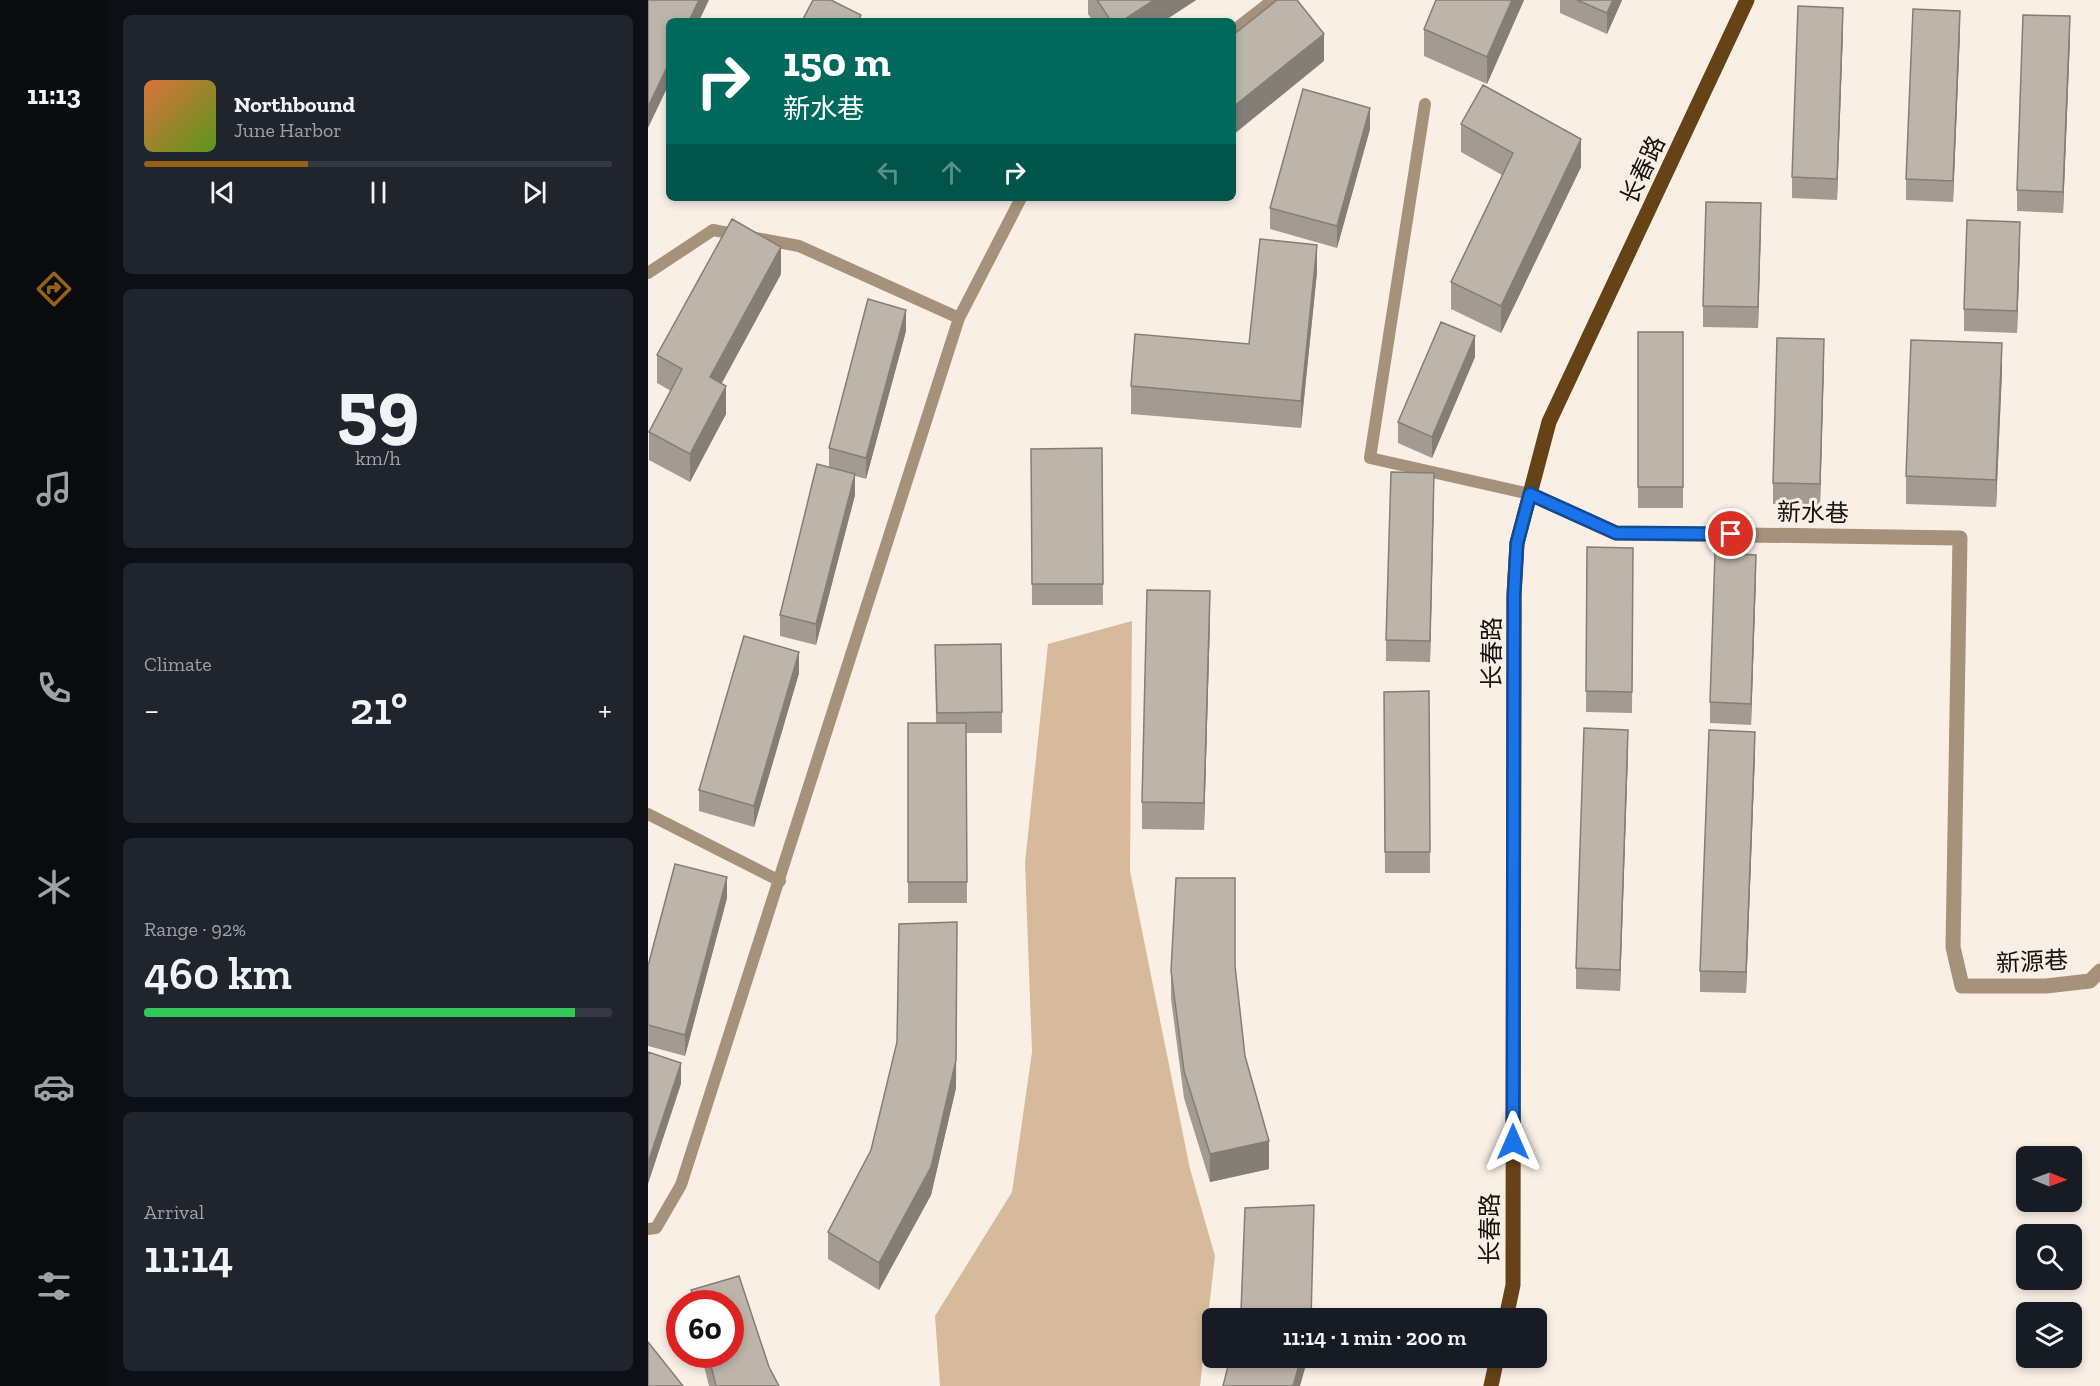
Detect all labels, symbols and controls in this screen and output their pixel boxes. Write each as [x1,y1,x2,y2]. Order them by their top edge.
text: 150 m [783,36,891,87]
icon: right [684,42,762,120]
text: 11:13 [27,79,81,111]
text: Northbound [234,91,355,118]
text: 新水巷 [783,93,864,125]
text: June Harbor [234,118,342,142]
street label: 长春路 [1614,131,1671,209]
icon: left [872,156,905,189]
icon: ahead [935,156,968,189]
icon: right [998,156,1031,189]
icon: previous [206,176,239,209]
icon: pause [362,176,395,209]
icon: next [518,176,551,209]
icon: directions [33,268,75,310]
text: 59 [337,360,419,454]
text: km/h [355,446,401,470]
icon: music [33,468,75,510]
street label: 新水巷 [1777,497,1849,528]
pin [1705,508,1756,559]
icon: arrive [1714,517,1747,550]
street label: 长春路 [1477,617,1506,689]
text: Climate [144,652,212,676]
icon: phone [33,667,75,709]
text: 21° [350,682,408,736]
text: − [144,690,159,729]
text: + [598,690,612,729]
icon: climate [33,866,75,908]
text: Range · 92% [144,917,246,941]
street label: 新源巷 [1995,945,2069,978]
text: 460 km [144,947,292,1001]
icon: car [33,1066,75,1108]
position arrow [1481,1110,1545,1174]
north arrow [2016,1146,2082,1212]
map controls [2016,1146,2082,1368]
street label: 长春路 [1475,1193,1504,1265]
text: Arrival [144,1200,204,1224]
button: search [2016,1224,2082,1290]
text: 11:14 [144,1230,233,1284]
icon: filters [33,1265,75,1307]
speed limit sign: 60 [666,1290,744,1368]
button: layers [2016,1302,2082,1368]
text: 11:14 · 1 min · 200 m [1283,1324,1466,1351]

